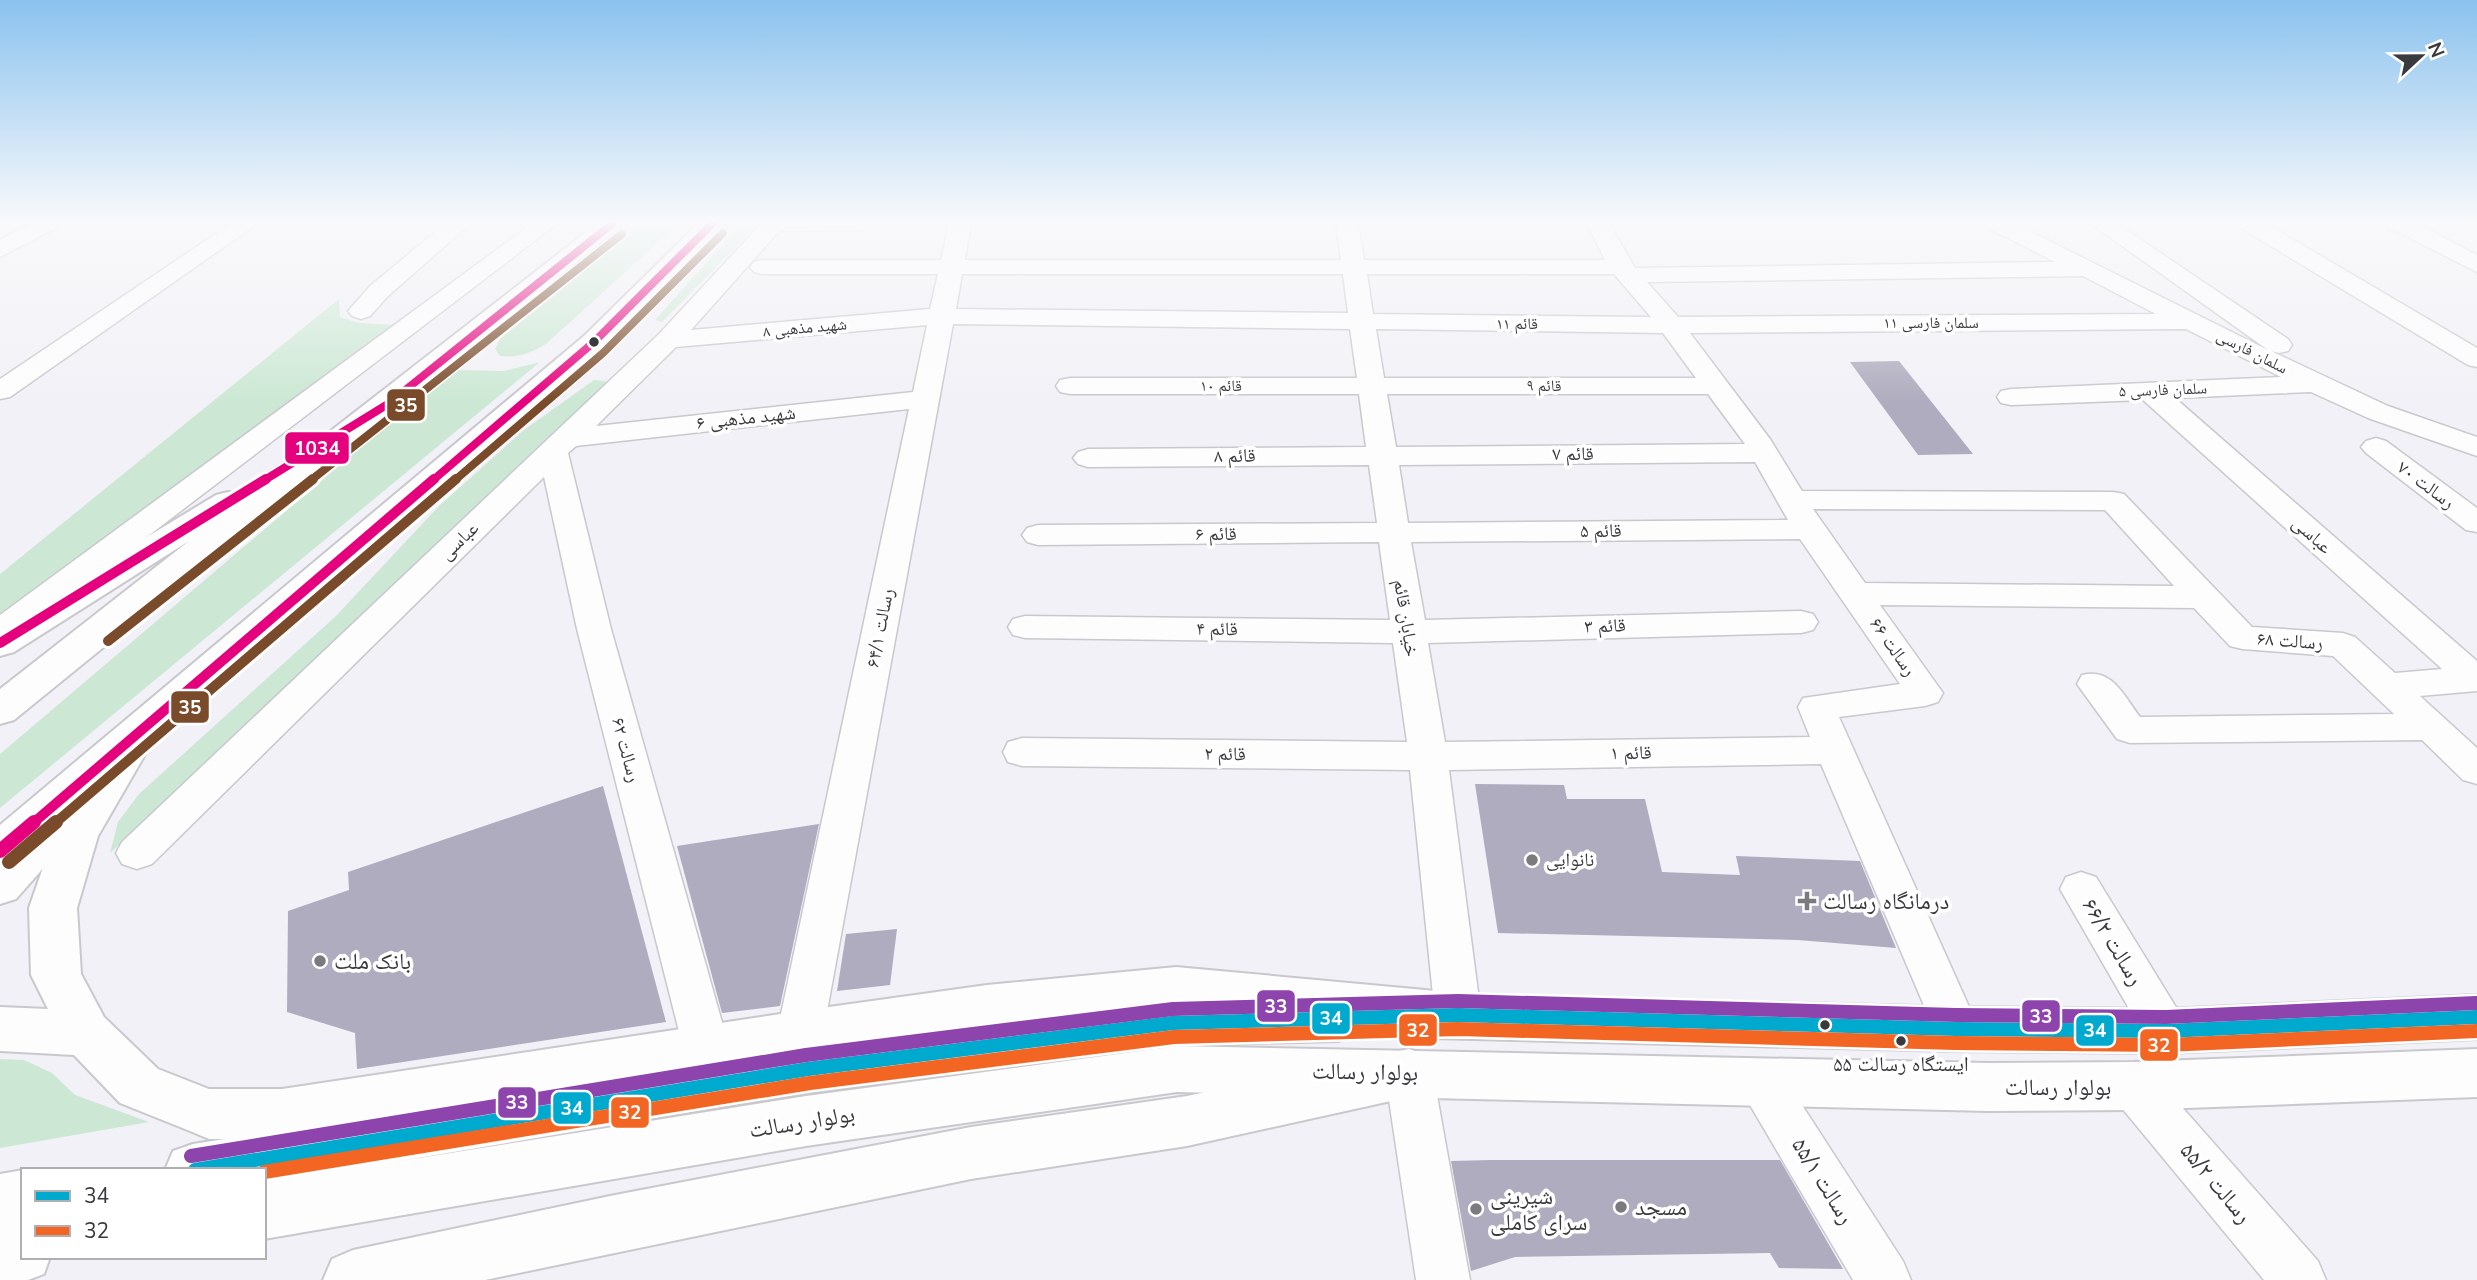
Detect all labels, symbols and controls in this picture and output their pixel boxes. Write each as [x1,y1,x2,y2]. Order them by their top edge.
north arrow [2386,21,2456,91]
text: N [2421,39,2451,61]
street label: سلمان فارسی ۱۱ [1883,312,1979,334]
street label: شهید مذهبی ۸ [762,313,848,343]
street label: قائم ۱۱ [1496,313,1538,335]
street label: سلمان فارسی [2213,325,2291,379]
unlabelled marker [587,335,601,349]
street label: قائم ۱۰ [1200,375,1242,397]
street label: قائم ۹ [1527,375,1561,397]
street label: سلمان فارسی ۵ [2118,377,2208,403]
line badge: 35 [386,388,426,422]
text: 35 [395,393,417,419]
street label: شهید مذهبی ۶ [695,400,797,436]
line badge: 1034 [284,431,350,465]
text: 1034 [294,436,340,462]
street label: قائم ۷ [1552,441,1594,467]
street label: قائم ۸ [1214,443,1256,469]
street label: رسالت ۷۰ [2392,455,2460,515]
street label: عباسی [2286,510,2338,560]
street label: عباسی [434,516,485,566]
street label: قائم ۵ [1580,518,1622,544]
street label: قائم ۶ [1195,521,1237,547]
street label: خیابان قائم [1387,578,1425,658]
street label: رسالت ۶۴/۱ [860,586,900,670]
street label: قائم ۳ [1584,612,1626,640]
street label: رسالت ۶۶ [1863,612,1923,682]
street label: قائم ۴ [1196,616,1238,642]
street label: رسالت ۶۸ [2256,626,2324,656]
line badge: 35 [170,690,210,724]
text: 35 [179,695,201,721]
street label: رسالت ۶۲ [605,715,647,785]
street label: قائم ۱ [1610,740,1652,766]
street label: قائم ۲ [1204,741,1246,767]
place label: نانوایی [1546,847,1594,873]
marker: نانوایی [1524,852,1540,868]
place label: درمانگاه رسالت [1823,886,1949,917]
marker: درمانگاه رسالت [1797,891,1817,911]
street label: رسالت ۶۶/۲ [2075,892,2151,992]
place label: بانک ملت [334,946,411,977]
marker: بانک ملت [312,953,328,969]
line badge: 33 [1256,989,1296,1023]
text: 33 [1265,994,1287,1020]
line badge: 33 [2021,999,2061,1033]
line badge: 34 [1311,1002,1351,1035]
text: 33 [2030,1004,2052,1030]
text: 34 [1320,1006,1342,1032]
line badge: 32 [1398,1013,1438,1047]
line badge: 34 [2075,1014,2115,1047]
text: 32 [1407,1018,1429,1044]
unlabelled marker [1818,1018,1832,1032]
text: 34 [2084,1018,2106,1044]
line badge: 32 [2139,1028,2179,1062]
text: 32 [2148,1033,2170,1059]
marker: ایستگاه رسالت ۵۵ [1894,1034,1908,1048]
place label: ایستگاه رسالت ۵۵ [1833,1050,1969,1078]
street label: بولوار رسالت [1311,1056,1419,1088]
street label: بولوار رسالت [2005,1072,2111,1103]
line badge: 33 [497,1086,537,1119]
text: 33 [506,1090,528,1116]
line badge: 34 [552,1091,592,1125]
text: 34 [561,1096,583,1122]
line badge: 32 [610,1096,650,1129]
street label: بولوار رسالت [747,1098,857,1146]
text: 32 [619,1100,641,1126]
street label: رسالت ۵۵/۱ [1784,1132,1862,1230]
street label: رسالت ۵۵/۲ [2173,1136,2259,1230]
legend [21,1168,266,1259]
place label: شیرینی سرای کاملی [1490,1181,1587,1238]
text: 34 [84,1182,109,1210]
place label: مسجد [1635,1192,1687,1223]
marker: مسجد [1613,1199,1629,1215]
marker: شیرینی سرای کاملی [1468,1201,1484,1217]
text: 32 [84,1217,109,1245]

